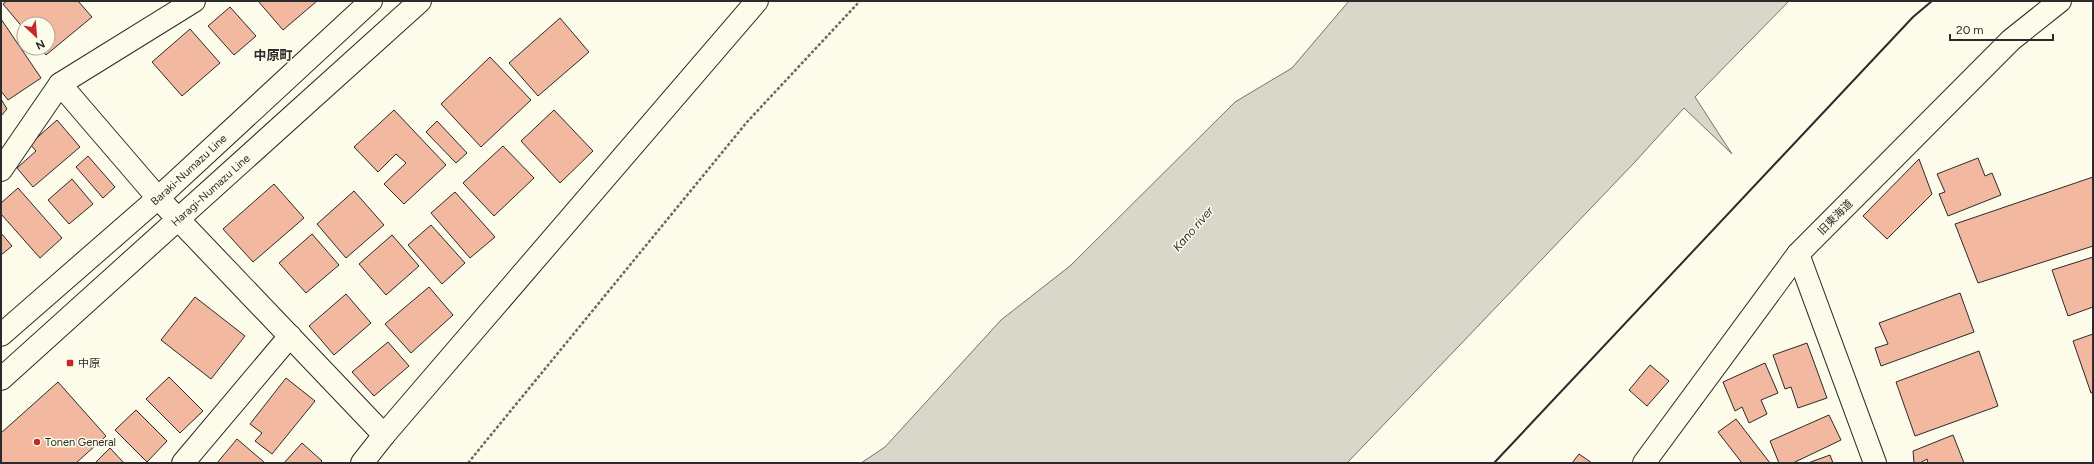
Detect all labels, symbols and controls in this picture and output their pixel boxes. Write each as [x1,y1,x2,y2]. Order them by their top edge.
north arrow [16,16,56,56]
scale bar [1950,16,2053,42]
text: 20 m [1956,23,1984,37]
text: N [33,37,47,52]
district label: 中原町 [253,48,293,63]
street label: Baraki-Numazu Line [148,132,230,208]
street label: Haragi-Numazu Line [169,152,253,229]
street label: 旧東海道 [1815,197,1856,238]
water label: Kano river [1170,203,1217,254]
place label: 中原 [78,357,100,370]
marker: 中原 [65,358,75,368]
place label: Tonen General [45,436,116,449]
marker: Tonen General [32,437,42,447]

